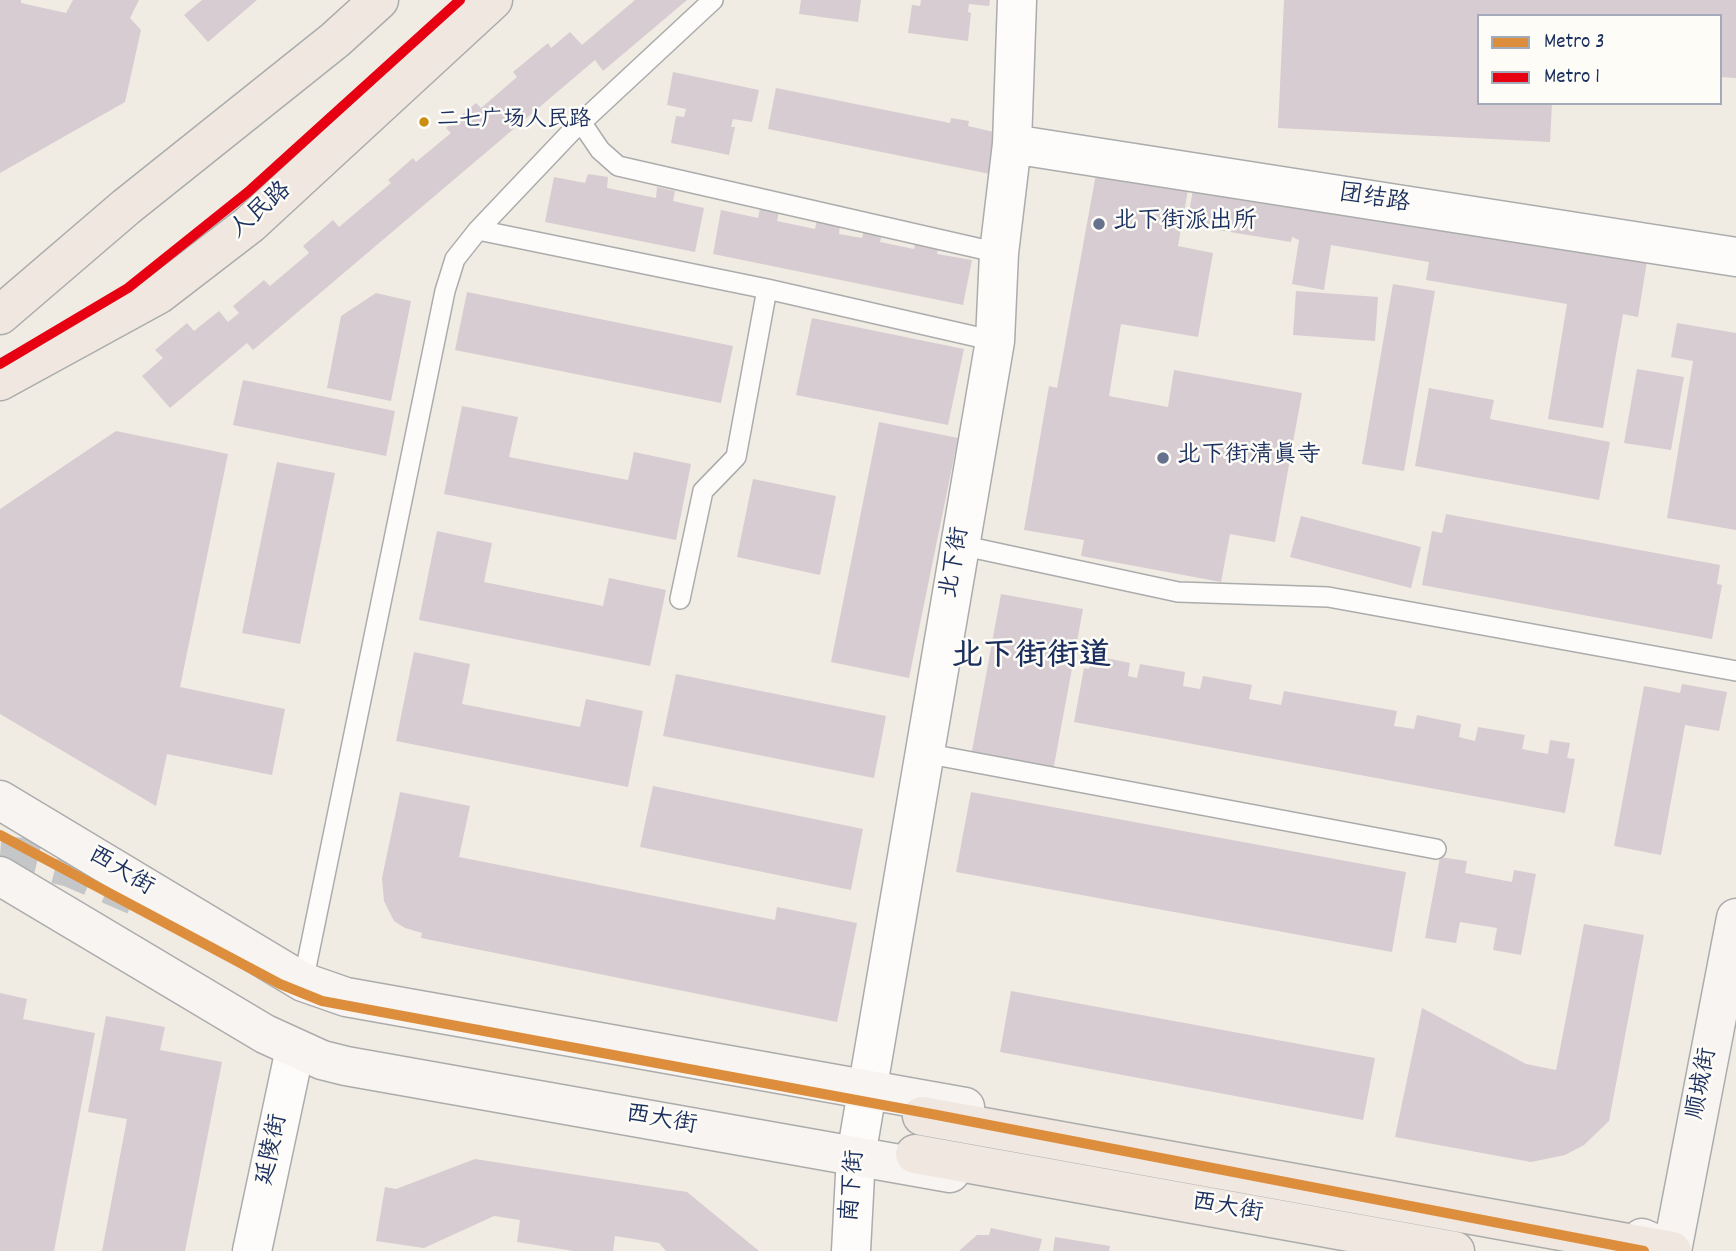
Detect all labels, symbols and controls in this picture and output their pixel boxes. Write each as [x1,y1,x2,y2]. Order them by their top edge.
legend [1477,14,1722,105]
text: Metro 3 [1544,28,1605,58]
text: Metro 1 [1544,63,1600,93]
place label: 二七广场人民路 [437,109,591,135]
marker: 二七广场人民路 [417,115,431,129]
street label: 人民路 [225,178,299,246]
street label: 团结路 [1336,181,1412,221]
place label: 北下街派出所 [1113,210,1257,238]
marker: 北下街派出所 [1091,216,1107,232]
place label: 北下街清真寺 [1177,444,1321,472]
marker: 北下街清真寺 [1155,450,1171,466]
street label: 北下街 [937,525,977,601]
district label: 北下街街道 [951,641,1111,679]
street label: 西大街 [82,842,158,904]
street label: 顺城街 [1683,1046,1725,1122]
street label: 西大街 [623,1102,699,1142]
street label: 延陵街 [252,1112,296,1188]
street label: 南下街 [838,1149,872,1223]
street label: 西大街 [1189,1190,1265,1230]

